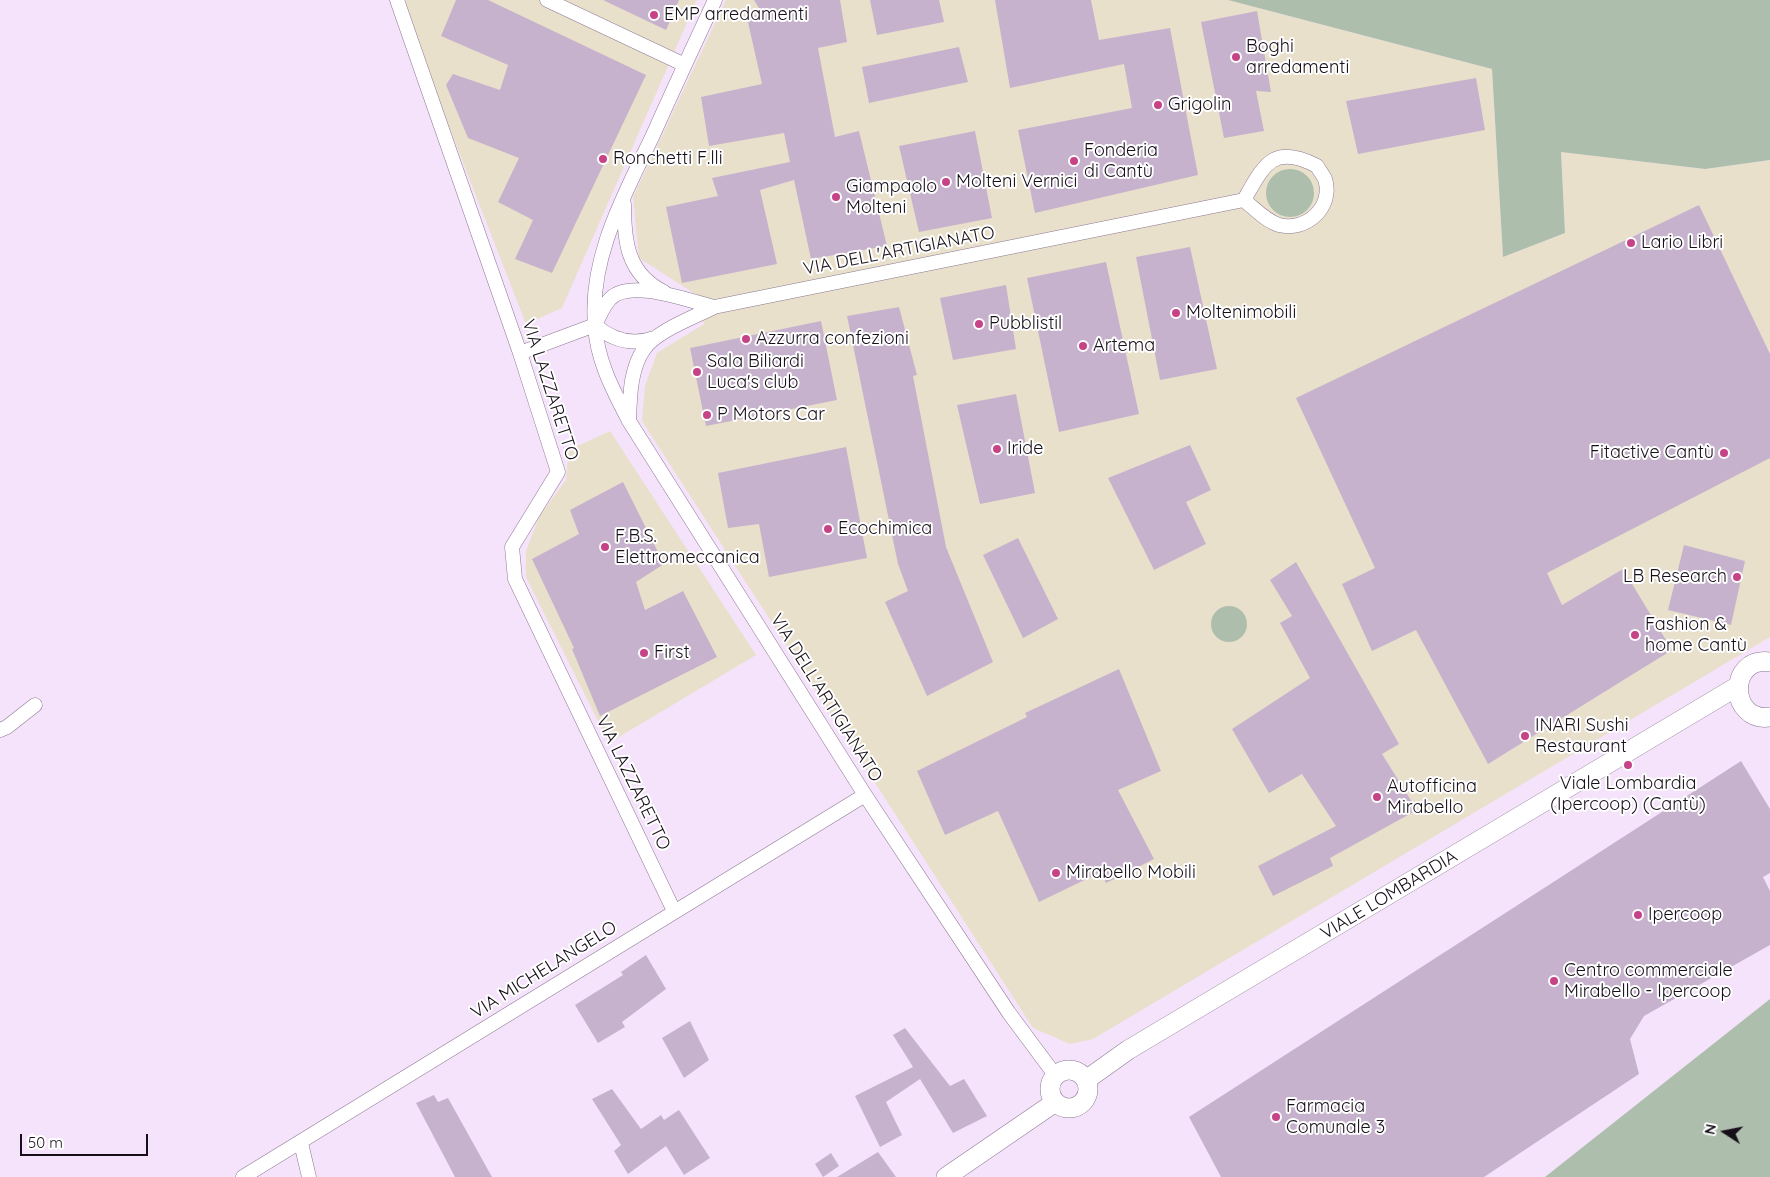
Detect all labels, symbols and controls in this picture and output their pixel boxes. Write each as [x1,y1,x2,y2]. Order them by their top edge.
place label: EMP arredamenti [664,4,808,26]
marker: EMP arredamenti [648,9,660,21]
place label: Boghi arredamenti [1246,36,1349,78]
marker: Boghi arredamenti [1230,51,1242,63]
place label: Grigolin [1168,94,1231,116]
marker: Grigolin [1152,99,1164,111]
place label: Fonderia di Cantù [1084,140,1158,182]
place label: Ronchetti F.lli [613,148,723,170]
marker: Ronchetti F.lli [597,153,609,165]
marker: Fonderia di Cantù [1068,155,1080,167]
place label: Molteni Vernici [956,171,1077,193]
place label: Giampaolo Molteni [846,176,937,218]
marker: Molteni Vernici [940,176,952,188]
marker: Giampaolo Molteni [830,191,842,203]
street label: VIA DELL'ARTIGIANATO [802,222,996,280]
place label: Lario Libri [1641,232,1723,254]
marker: Lario Libri [1625,237,1637,249]
place label: Moltenimobili [1186,302,1296,324]
marker: Moltenimobili [1170,307,1182,319]
place label: Pubblistil [989,313,1062,335]
street label: VIA LAZZARETTO [517,317,583,463]
marker: Pubblistil [973,318,985,330]
place label: Azzurra confezioni [756,328,909,350]
marker: Azzurra confezioni [740,333,752,345]
place label: Artema [1093,335,1155,357]
marker: Artema [1077,340,1089,352]
place label: Sala Biliardi Luca's club [707,351,804,394]
marker: Sala Biliardi Luca's club [691,366,703,378]
place label: P Motors Car [717,404,825,426]
marker: P Motors Car [701,409,713,421]
place label: Iride [1007,438,1043,460]
place label: Fitactive Cantù [1590,442,1714,464]
marker: Iride [991,443,1003,455]
marker: Fitactive Cantù [1718,447,1730,459]
place label: Ecochimica [838,518,932,540]
marker: Ecochimica [822,523,834,535]
place label: F.B.S. Elettromeccanica [615,526,760,568]
marker: F.B.S. Elettromeccanica [599,541,611,553]
place label: LB Research [1623,566,1727,588]
marker: LB Research [1731,571,1743,583]
street label: VIA DELL'ARTIGIANATO [765,610,887,786]
place label: Fashion & home Cantù [1645,614,1747,656]
marker: Fashion & home Cantù [1629,629,1641,641]
place label: First [654,642,690,664]
marker: First [638,647,650,659]
street label: VIA LAZZARETTO [591,712,675,854]
place label: INARI Sushi Restaurant [1535,715,1629,758]
marker: INARI Sushi Restaurant [1519,730,1531,742]
marker: Viale Lombardia (Ipercoop) (Cantù) [1622,759,1634,771]
place label: Viale Lombardia (Ipercoop) (Cantù) [1550,773,1706,816]
place label: Autofficina Mirabello [1387,776,1477,819]
marker: Autofficina Mirabello [1371,791,1383,803]
street label: VIALE LOMBARDIA [1317,846,1461,944]
place label: Mirabello Mobili [1066,862,1196,884]
marker: Mirabello Mobili [1050,867,1062,879]
place label: Ipercoop [1648,904,1722,926]
marker: Ipercoop [1632,909,1644,921]
street label: VIA MICHELANGELO [467,916,621,1024]
place label: Centro commerciale Mirabello - Ipercoop [1564,960,1733,1002]
marker: Centro commerciale Mirabello - Ipercoop [1548,975,1560,987]
place label: Farmacia Comunale 3 [1286,1096,1385,1138]
north arrow [1700,1107,1750,1157]
marker: Farmacia Comunale 3 [1270,1111,1282,1123]
text: N [1700,1122,1720,1136]
scale bar [22,1124,150,1156]
text: 50 m [28,1133,63,1152]

